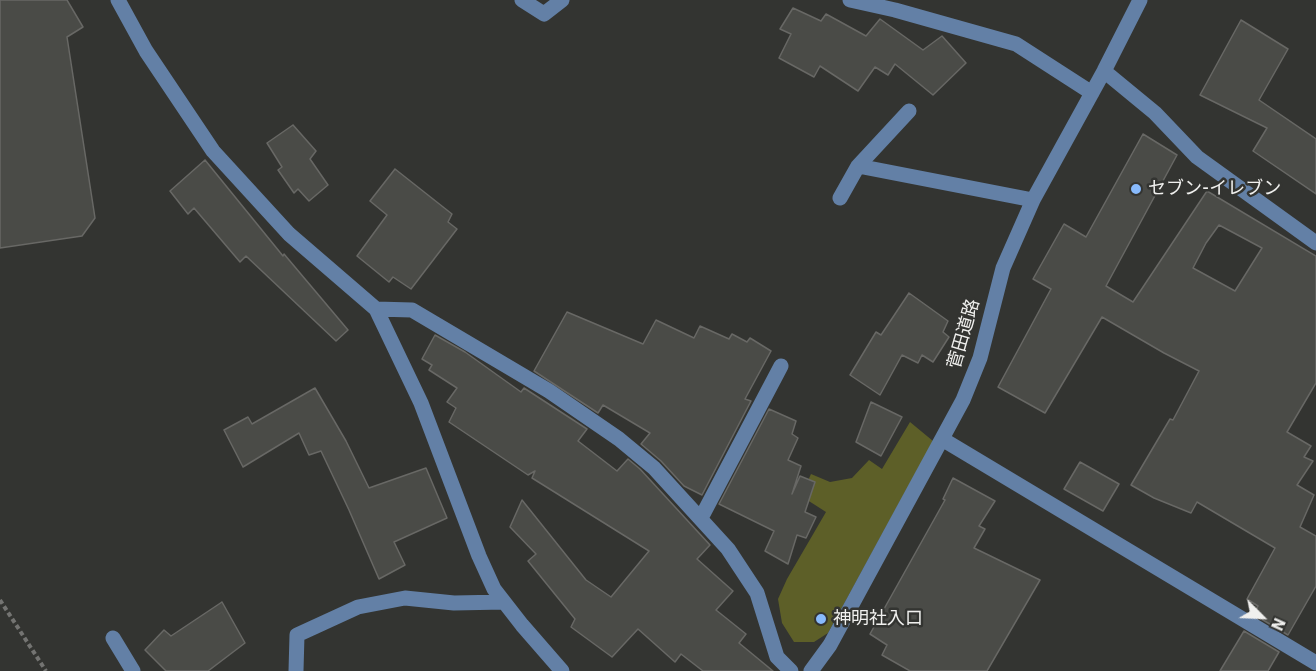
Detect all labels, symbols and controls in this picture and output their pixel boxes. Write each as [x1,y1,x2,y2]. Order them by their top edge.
place label: セブン-イレブン [1148,178,1281,200]
marker: セブン-イレブン [1129,182,1143,196]
street label: 菅田道路 [944,296,984,372]
north arrow [1232,587,1292,647]
place label: 神明社入口 [833,608,923,630]
marker: 神明社入口 [814,612,828,626]
text: N [1267,615,1290,634]

